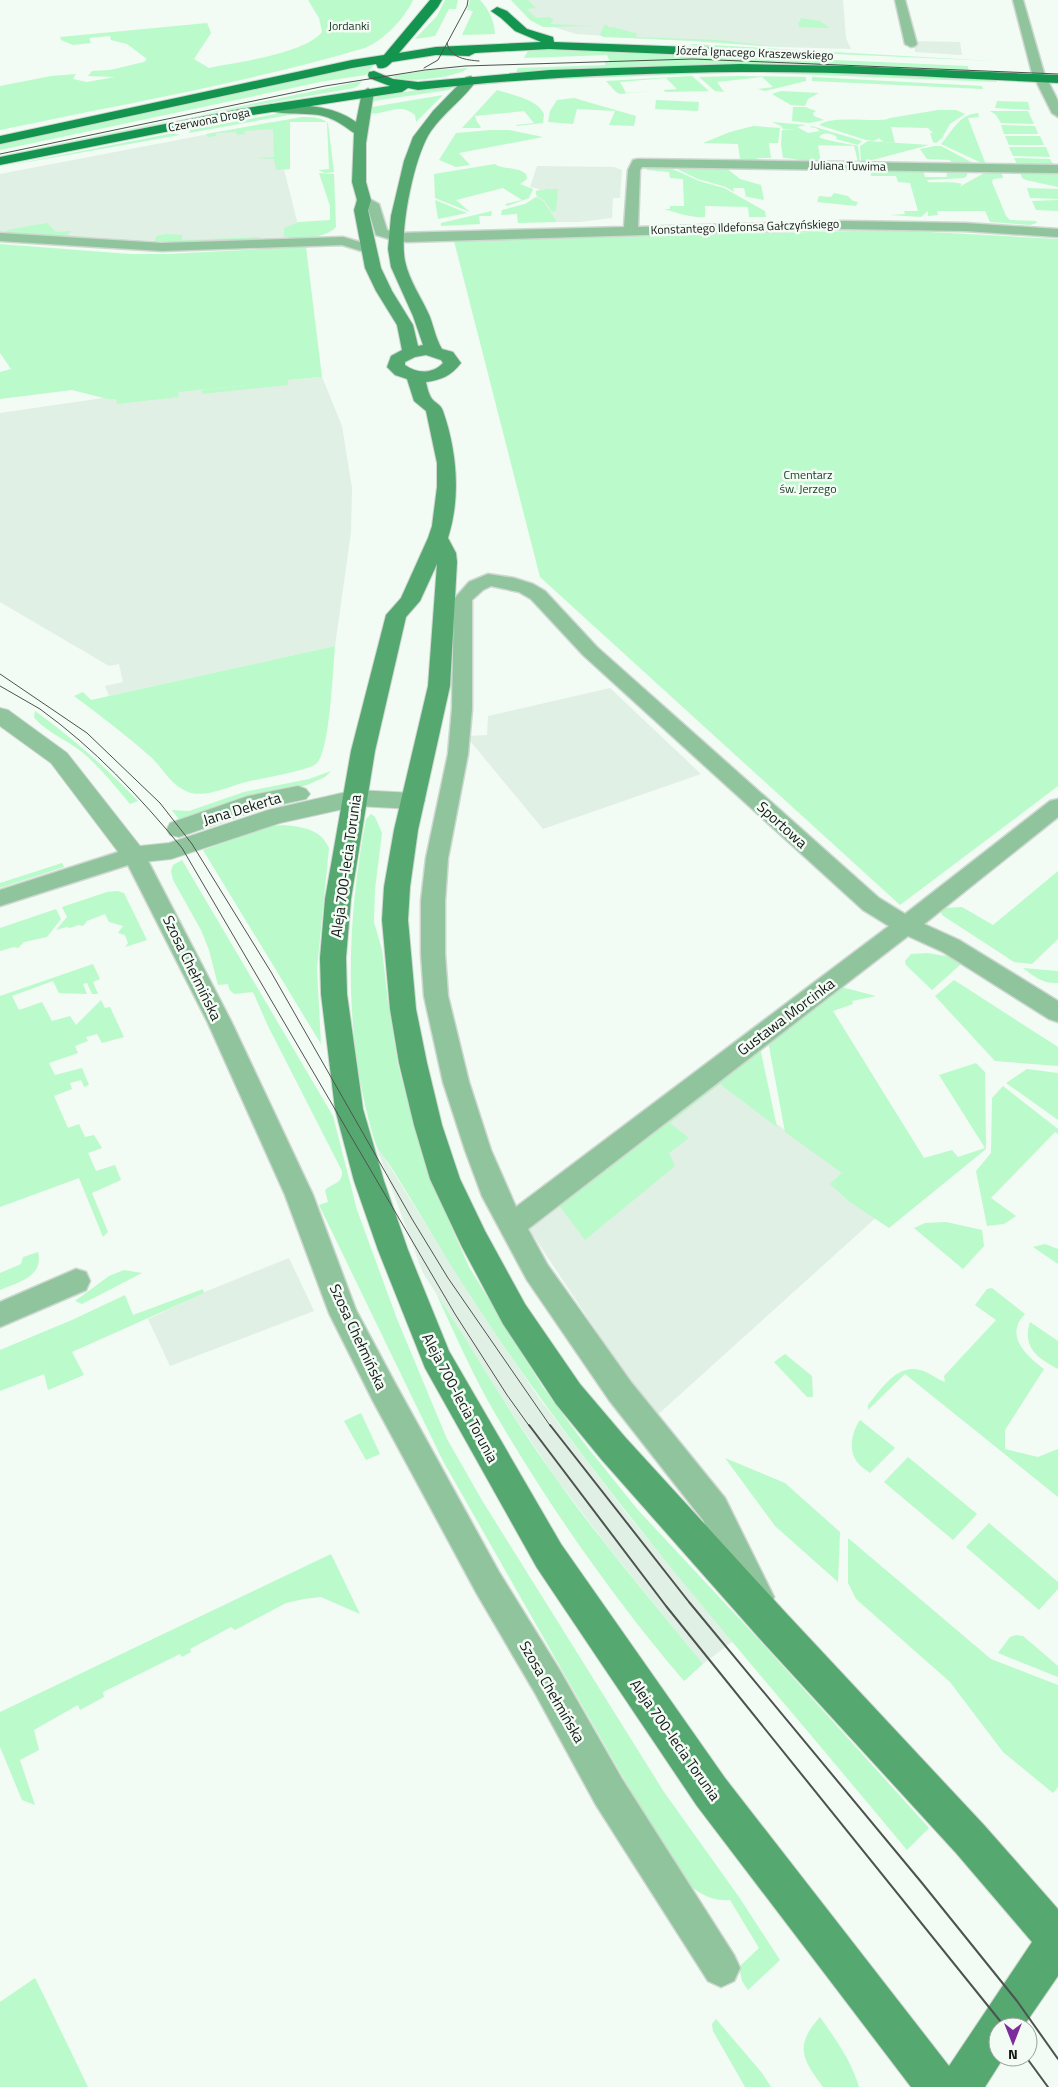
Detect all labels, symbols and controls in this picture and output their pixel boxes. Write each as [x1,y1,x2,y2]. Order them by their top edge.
park label: Jordanki [329,16,369,35]
street label: Józefa Ignacego Kraszewskiego [676,40,834,65]
street label: Czerwona Droga [166,102,251,137]
street label: Juliana Tuwima [810,155,886,176]
street label: Konstantego Ildefonsa Gałczyńskiego [650,214,840,239]
park label: Cmentarz św. Jerzego [779,465,837,498]
street label: Jana Dekerta [200,786,284,831]
street label: Aleja 700-lecia Torunia [324,793,367,939]
street label: Sportowa [752,796,813,854]
street label: Szosa Chełmińska [157,911,228,1025]
street label: Gustawa Morcinka [732,972,840,1061]
street label: Szosa Chełmińska [324,1280,393,1394]
street label: Aleja 700-lecia Torunia [416,1329,505,1467]
street label: Szosa Chełmińska [514,1636,591,1748]
street label: Aleja 700-lecia Torunia [625,1674,726,1806]
north arrow [988,2017,1038,2067]
text: N [1008,2045,1018,2066]

